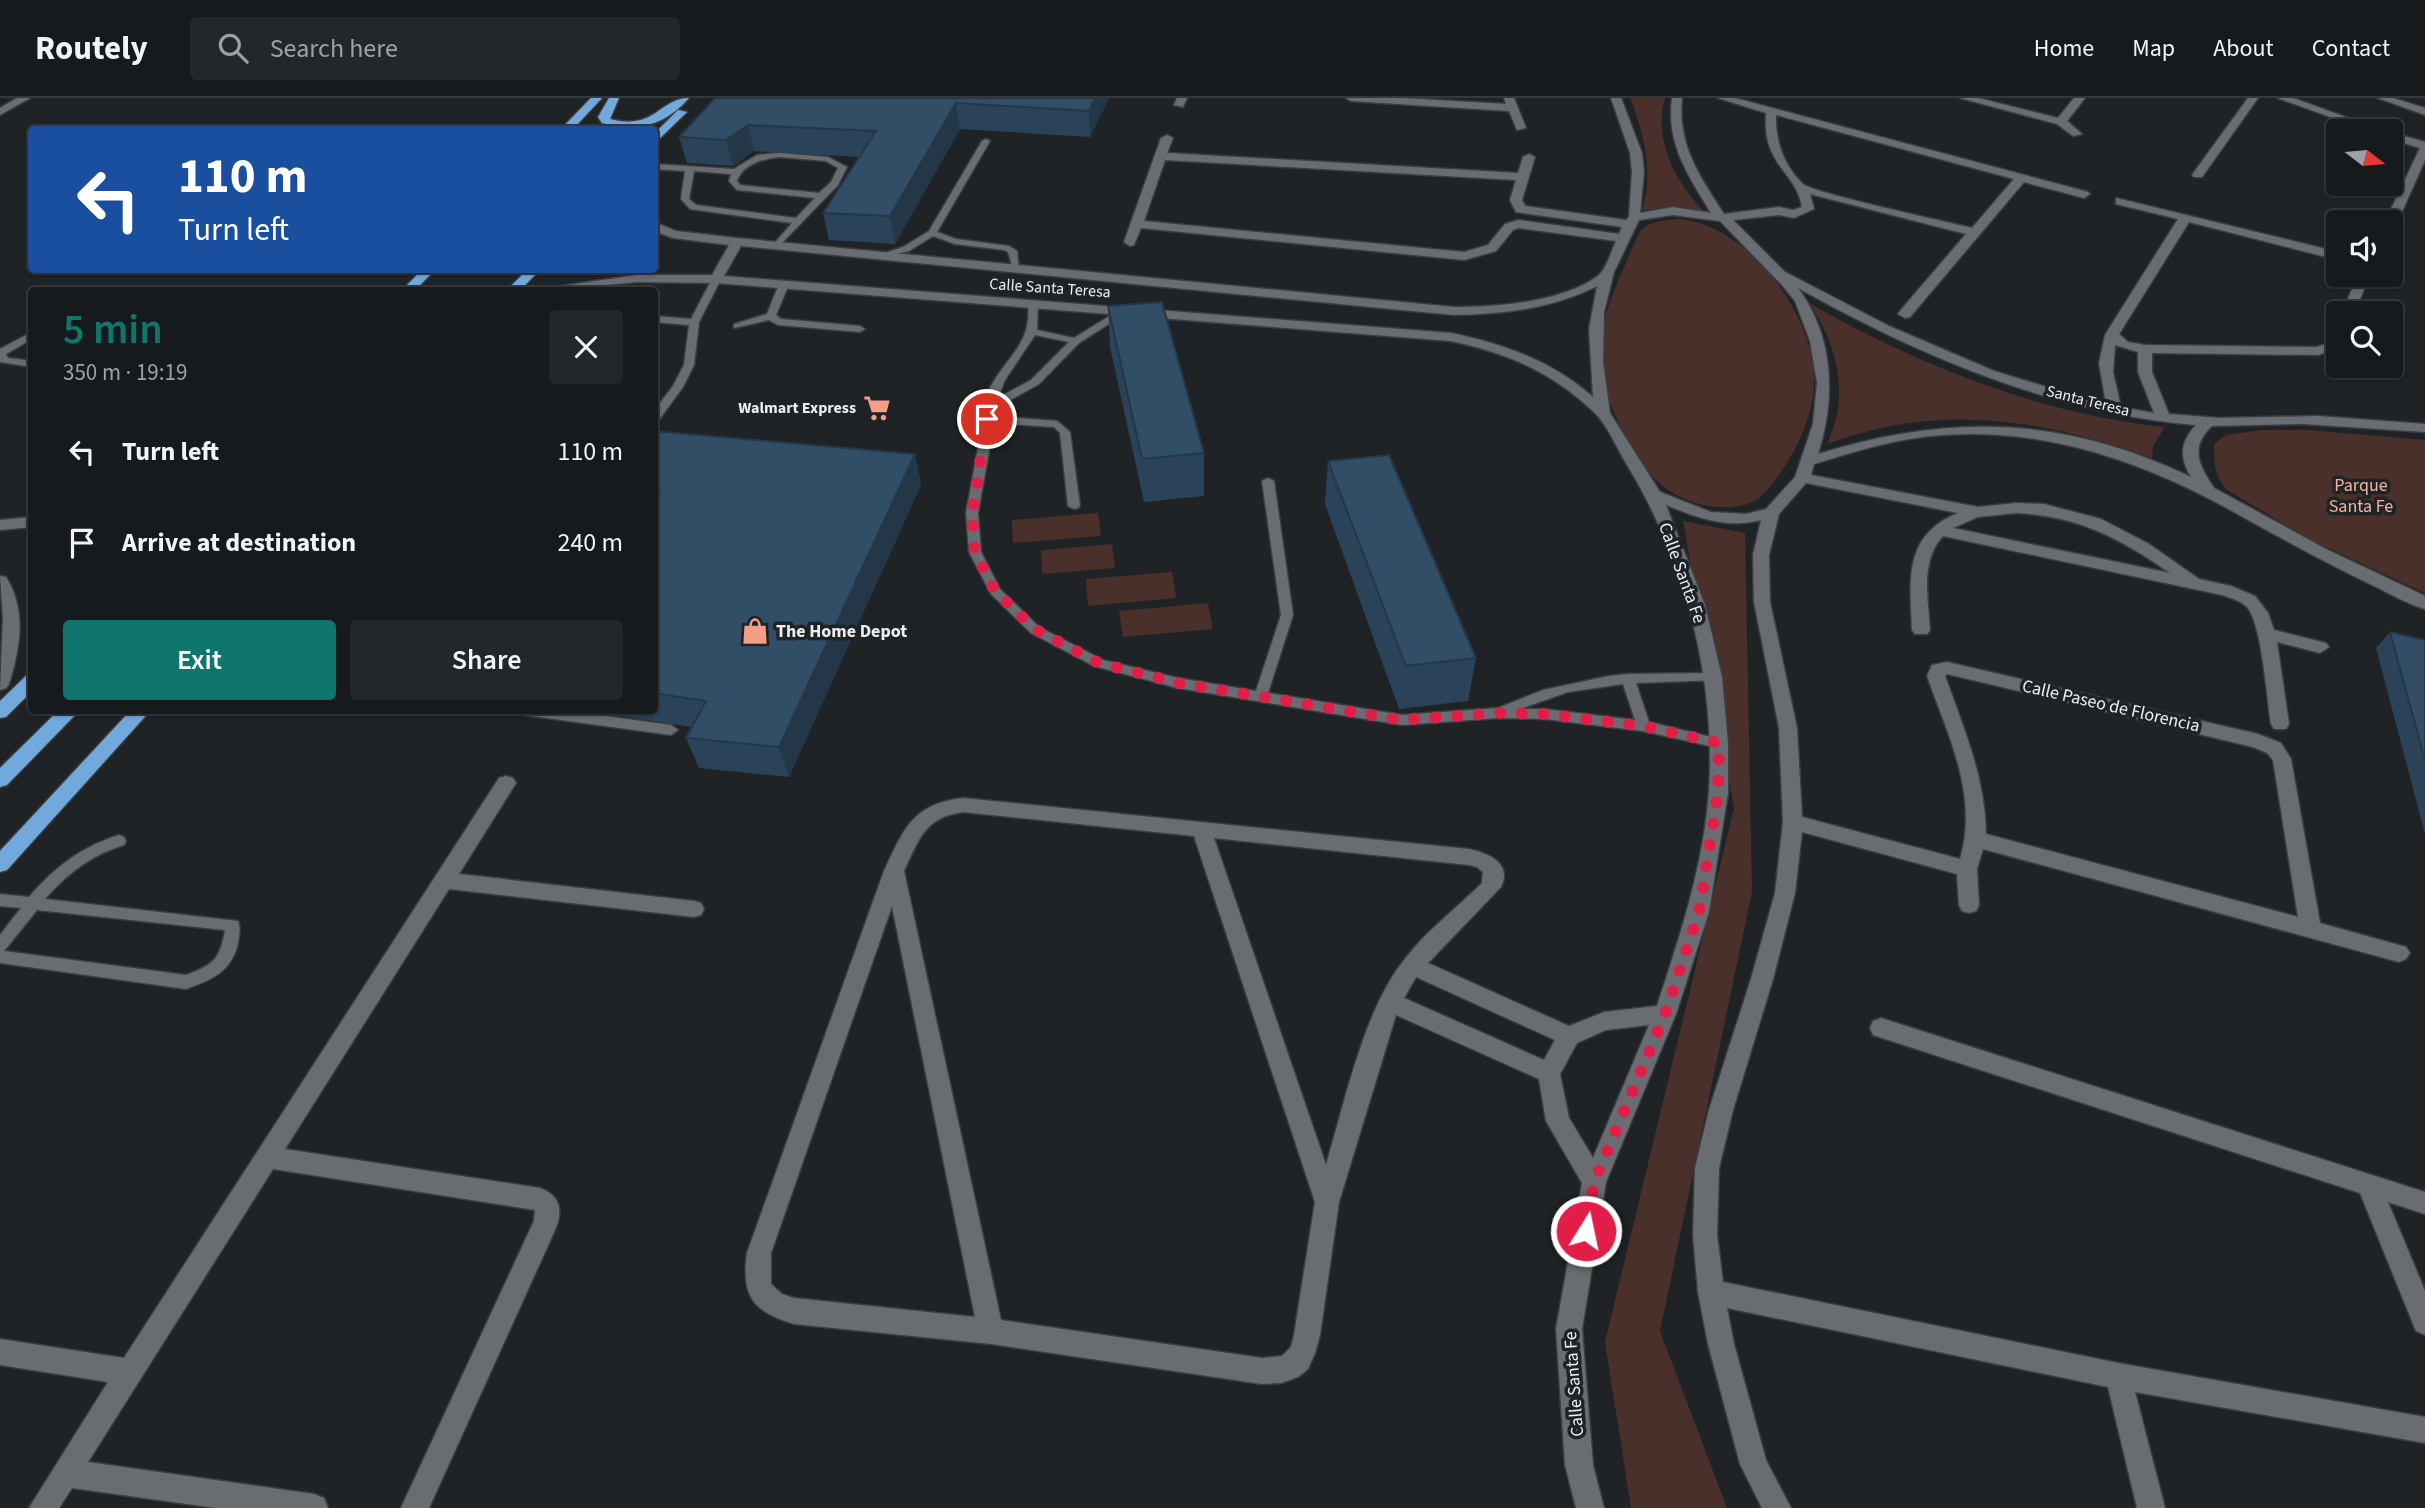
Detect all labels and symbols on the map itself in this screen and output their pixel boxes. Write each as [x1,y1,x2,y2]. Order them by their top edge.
north arrow [2326,119,2403,196]
street label: Calle Santa Teresa [989,273,1111,303]
street label: Santa Teresa [2044,380,2132,422]
pin [957,389,1017,449]
supermarket icon: Walmart Express [862,393,892,423]
place label: Walmart Express [738,397,856,419]
park label: Parque Santa Fe [2329,473,2393,519]
street label: Calle Santa Fe [1652,519,1712,627]
shop icon: The Home Depot [740,616,770,646]
place label: The Home Depot [776,619,907,644]
street label: Calle Paseo de Florencia [2020,673,2202,739]
position arrow [1549,1194,1623,1268]
street label: Calle Santa Fe [1558,1330,1590,1438]

